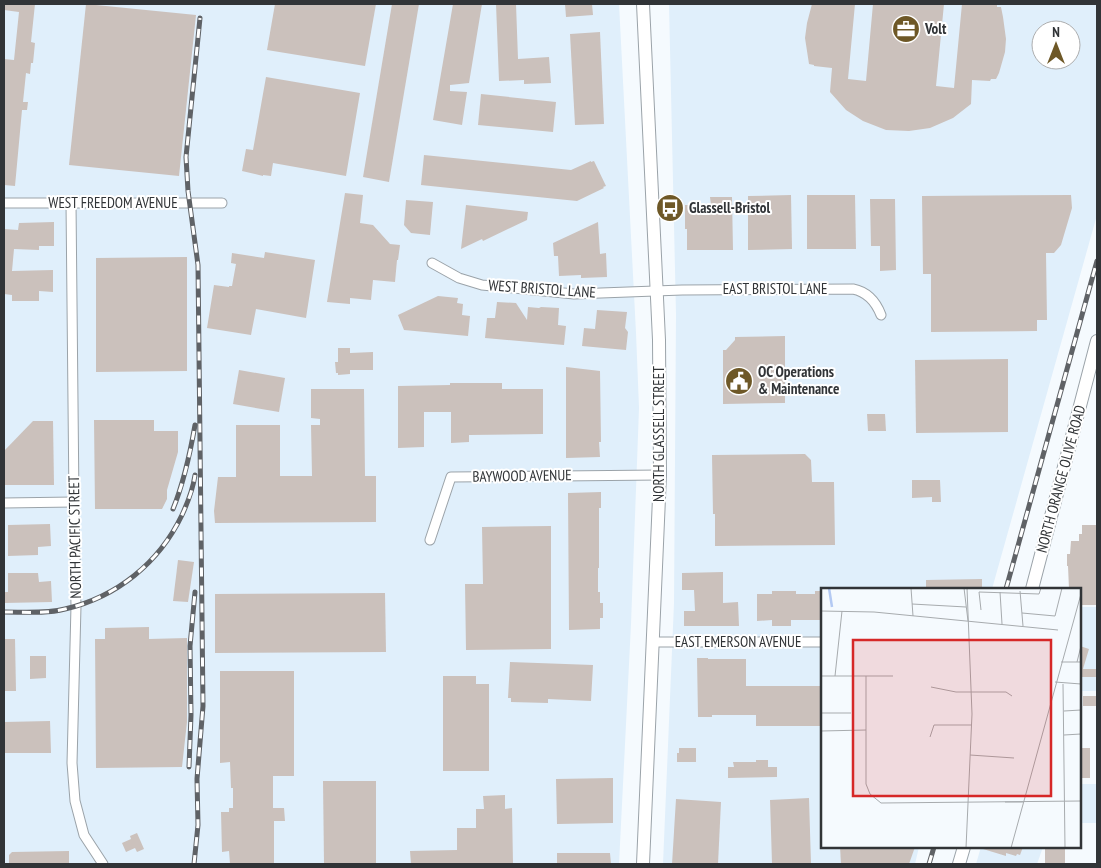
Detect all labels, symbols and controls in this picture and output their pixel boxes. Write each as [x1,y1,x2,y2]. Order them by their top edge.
office icon: Volt [891,14,921,44]
place label: Volt [924,19,947,38]
north arrow [1031,20,1081,70]
text: N [1052,23,1060,41]
street label: WEST FREEDOM AVENUE [48,193,178,212]
bus stop icon: Glassell-Bristol [655,193,685,223]
place label: Glassell-Bristol [689,198,770,217]
street label: WEST BRISTOL LANE [488,275,596,302]
street label: EAST BRISTOL LANE [723,279,827,298]
place label: OC Operations & Maintenance [758,362,839,398]
street label: NORTH GLASSELL STREET [649,366,668,502]
public building icon: OC Operations & Maintenance [724,366,754,396]
street label: NORTH ORANGE OLIVE ROAD [1032,403,1089,555]
street label: BAYWOOD AVENUE [472,465,572,486]
street label: NORTH PACIFIC STREET [64,475,85,599]
inset map [821,588,1081,848]
street label: EAST EMERSON AVENUE [675,632,801,651]

